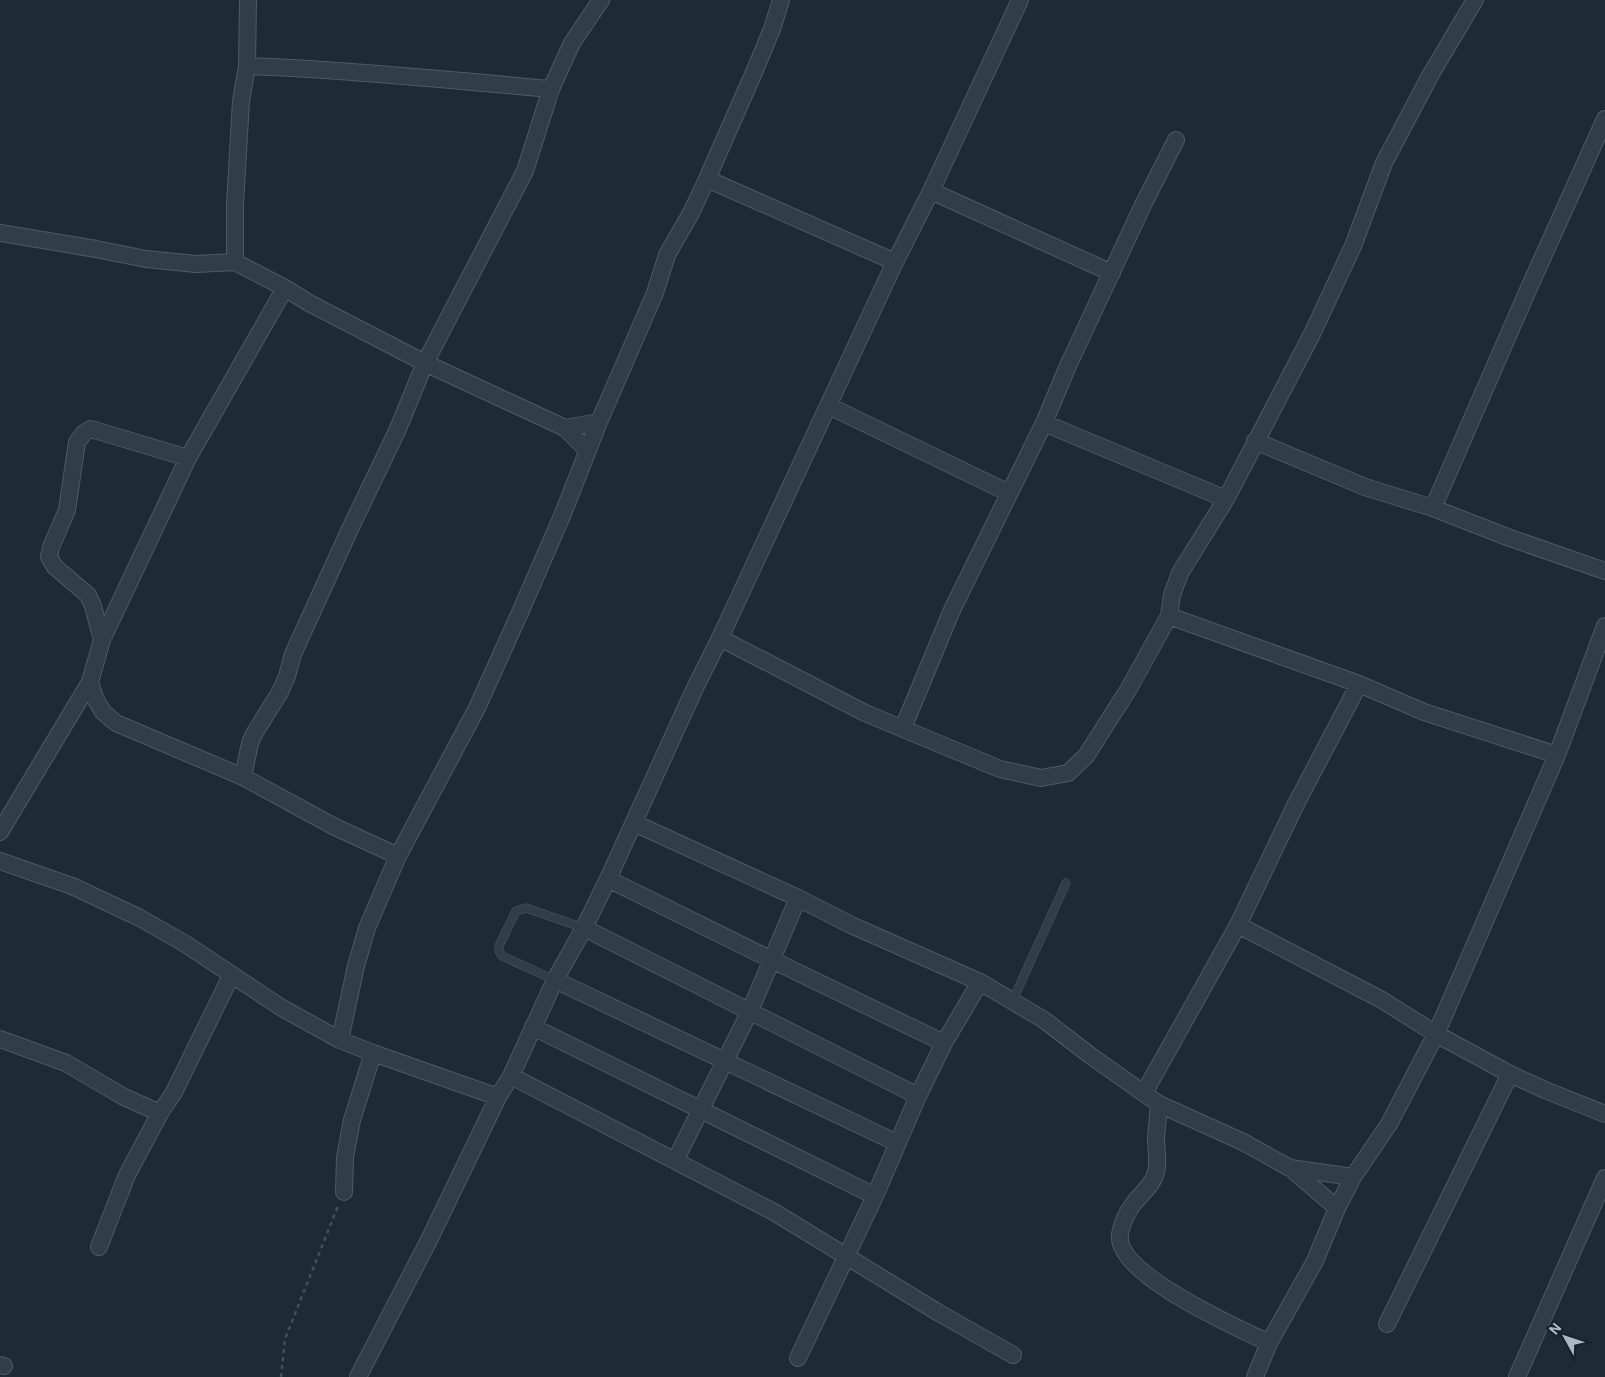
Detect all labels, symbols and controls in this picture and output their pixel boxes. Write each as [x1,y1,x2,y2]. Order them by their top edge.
north arrow [1540,1312,1590,1362]
text: N [1546,1320,1564,1338]

